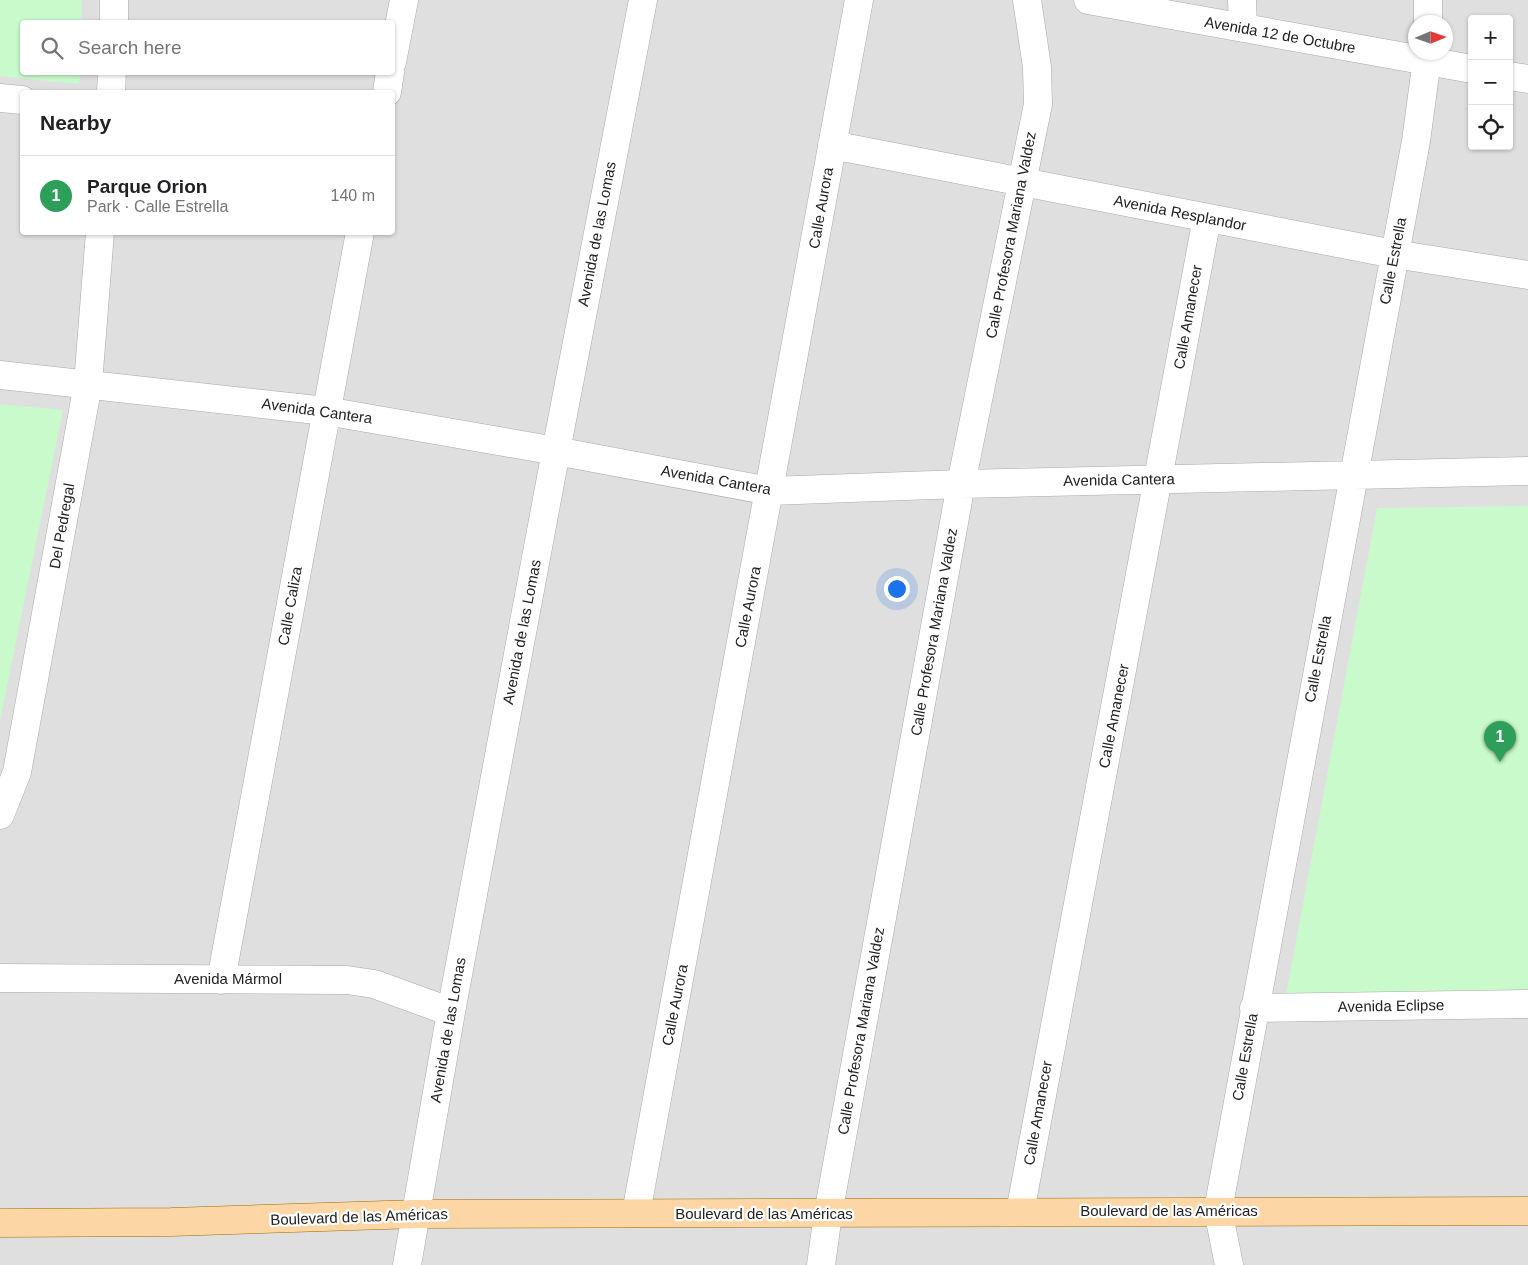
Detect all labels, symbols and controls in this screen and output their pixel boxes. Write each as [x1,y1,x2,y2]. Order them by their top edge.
street label: Avenida 12 de Octubre [1203,13,1357,56]
north arrow [1408,15,1453,60]
map controls [1468,15,1513,150]
button: + [1468,15,1513,60]
search box [20,20,395,75]
icon: search [38,34,66,62]
text: Search here [78,37,182,58]
button: − [1468,60,1513,105]
button: locate [1468,105,1513,150]
text: Nearby [40,111,111,134]
street label: Calle Profesora Mariana Valdez [982,130,1039,340]
street label: Avenida de las Lomas [574,160,619,308]
street label: Calle Aurora [805,165,836,250]
text: Parque Orion [87,176,207,197]
text: 1 [52,187,60,204]
text: 140 m [331,187,375,204]
street label: Avenida Resplandor [1112,191,1248,234]
text: Park · Calle Estrella [87,198,228,215]
street label: Calle Estrella [1376,215,1409,306]
street label: Calle Amanecer [1170,263,1205,371]
street label: Avenida Cantera [261,394,374,427]
street label: Avenida Cantera [660,461,773,498]
street label: Avenida Cantera [1063,470,1176,489]
street label: Del Pedregal [46,482,77,570]
street label: Calle Profesora Mariana Valdez [907,527,960,737]
street label: Avenida de las Lomas [499,558,544,706]
street label: Calle Caliza [274,564,305,647]
street label: Calle Aurora [731,564,764,649]
your location [884,576,910,602]
street label: Calle Estrella [1301,613,1334,704]
street label: Calle Amanecer [1095,662,1132,769]
pin: 1 [1484,721,1516,762]
street label: Calle Profesora Mariana Valdez [834,926,887,1136]
street label: Avenida de las Lomas [426,956,469,1104]
street label: Calle Aurora [658,962,691,1047]
street label: Avenida Mármol [174,970,282,987]
street label: Avenida Eclipse [1338,996,1444,1015]
street label: Calle Estrella [1228,1011,1261,1102]
street label: Calle Amanecer [1020,1059,1055,1167]
street label: Boulevard de las Américas [1080,1202,1258,1219]
street label: Boulevard de las Américas [270,1205,448,1228]
street label: Boulevard de las Américas [675,1205,853,1222]

